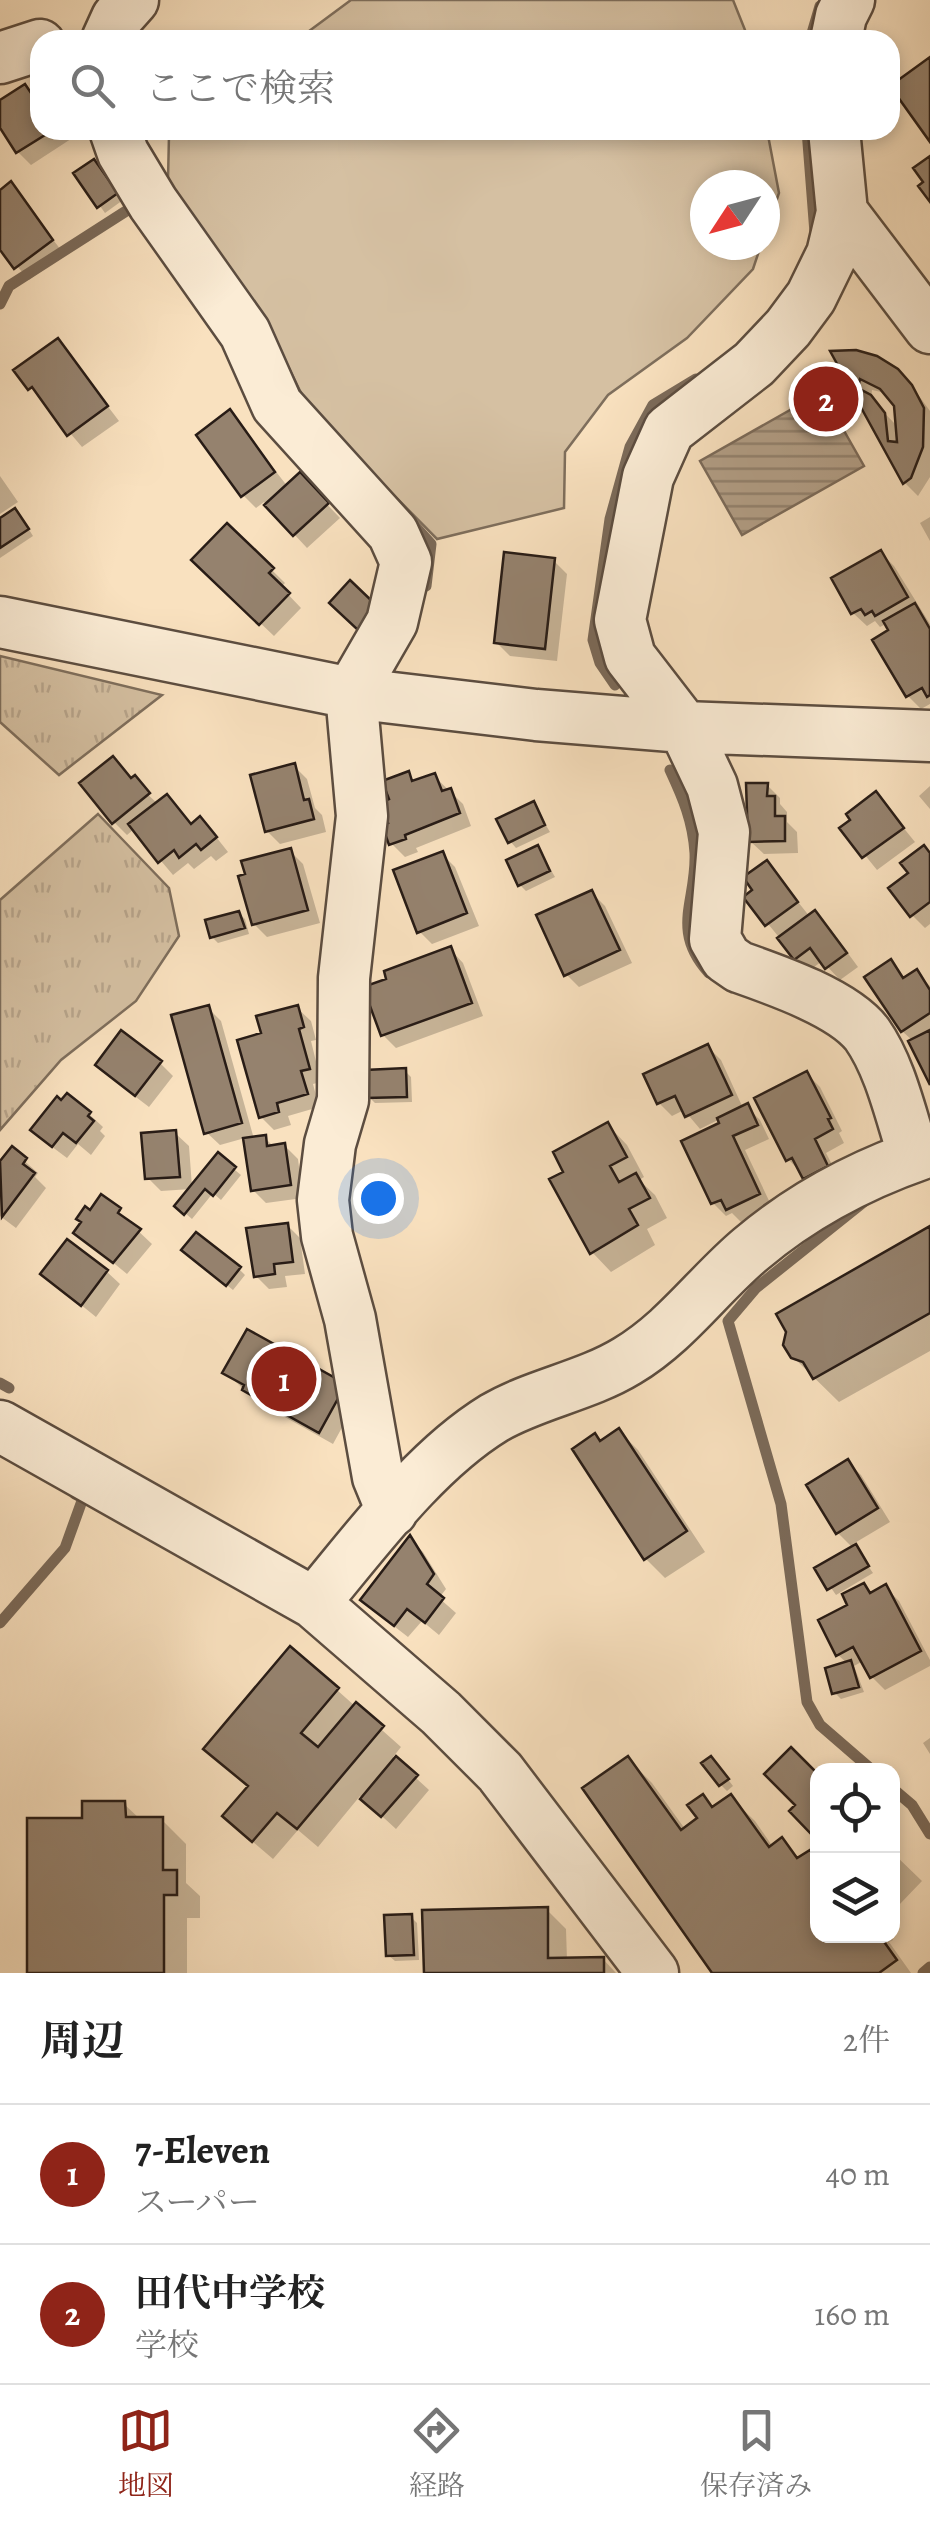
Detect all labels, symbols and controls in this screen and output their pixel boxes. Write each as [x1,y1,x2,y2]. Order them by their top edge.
search box [30,30,900,140]
icon: search [65,58,120,113]
text: ここで検索 [145,62,335,114]
north arrow [690,170,780,260]
pin: 2 [794,362,858,436]
your location [353,1173,404,1224]
pin: 1 [252,1342,316,1416]
map controls [810,1763,900,1943]
button: locate [810,1763,900,1853]
button: layers [810,1853,900,1943]
text: 周辺 [40,2012,124,2069]
text: 2件 [843,2018,890,2062]
text: 7-Eleven [135,2124,270,2176]
text: 1 [67,2152,78,2196]
text: 40 m [825,2152,890,2196]
text: スーパー [135,2180,260,2224]
text: 田代中学校 [135,2267,325,2319]
text: 2 [65,2292,80,2336]
text: 160 m [814,2292,890,2336]
text: 学校 [135,2323,199,2367]
tab: 地図 [118,2403,174,2505]
tab: 経路 [409,2403,465,2505]
tab: 保存済み [700,2403,812,2505]

